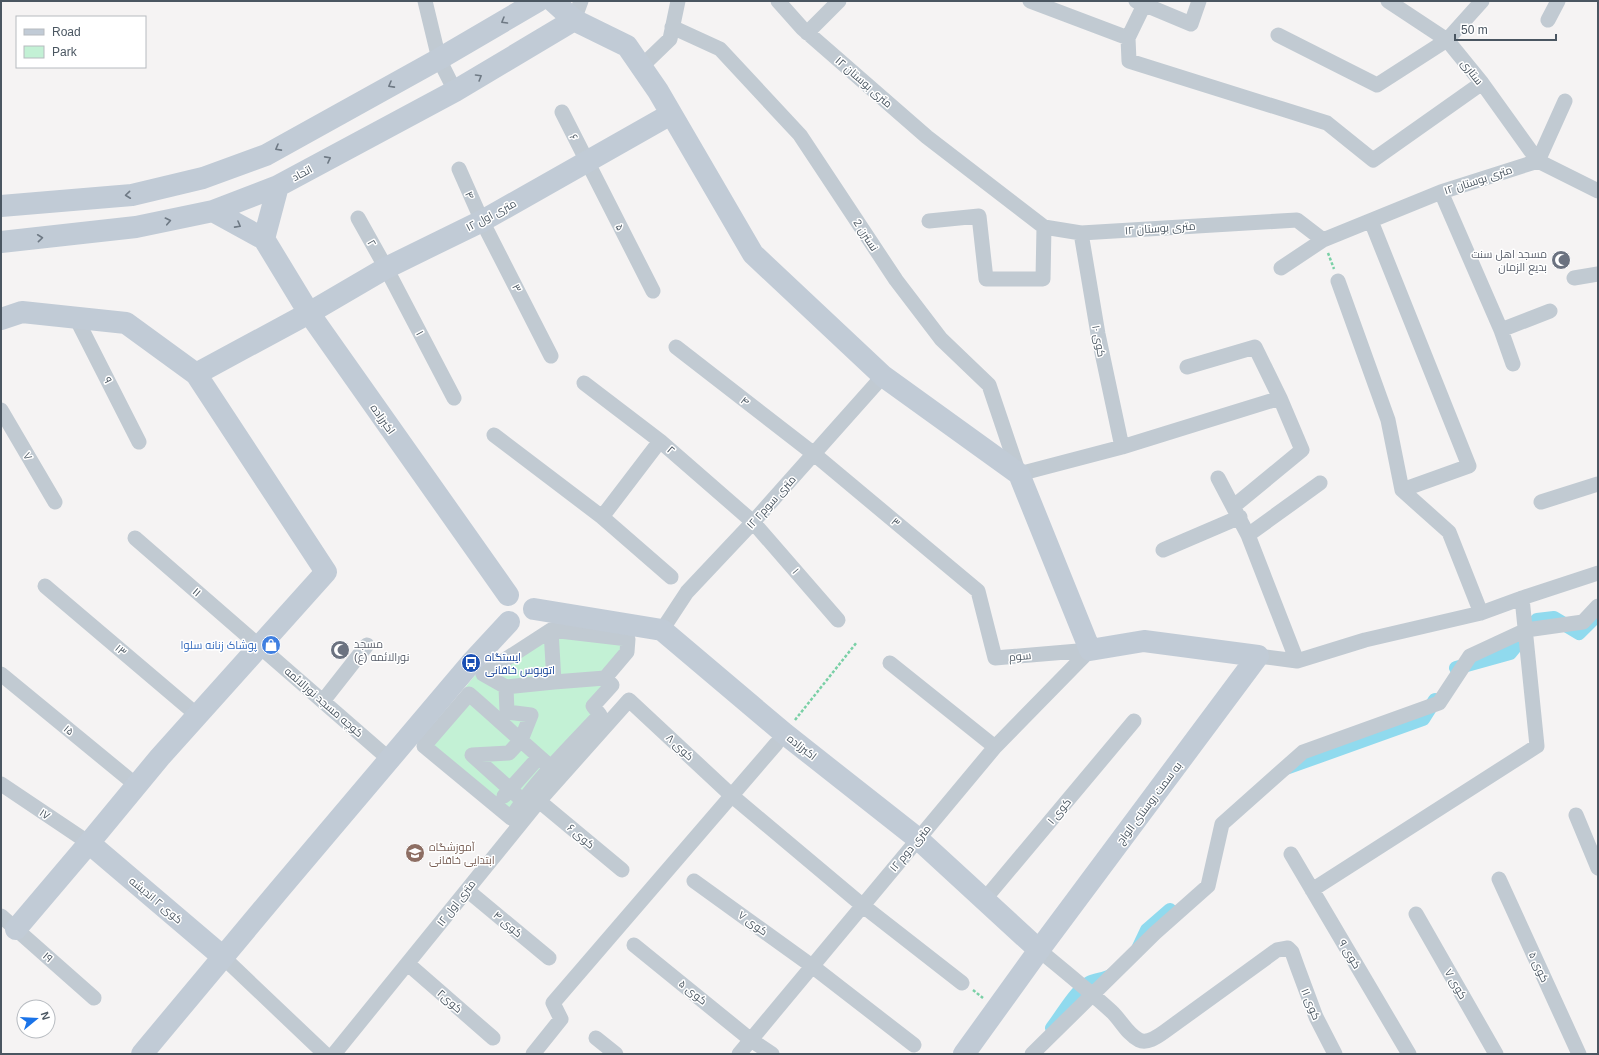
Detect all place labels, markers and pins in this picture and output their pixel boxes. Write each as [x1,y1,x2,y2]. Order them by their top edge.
place label: مسجد اهل سنت بدیع الزمان [1471,248,1547,275]
mosque icon: مسجد اهل سنت بدیع الزمان [1550,249,1572,271]
shop icon: پوشاک زنانه سلوا [260,634,282,656]
place label: مسجد نورالائمه (ع) [354,638,409,665]
place label: پوشاک زنانه سلوا [180,639,257,652]
mosque icon: مسجد نورالائمه (ع) [329,639,351,661]
place label: ایستگاه اتوبوس خاقانی [485,651,555,677]
bus stop icon: ایستگاه اتوبوس خاقانی [460,652,482,674]
place label: آموزشگاه ابتدایی خاقانی [429,841,495,867]
school or university icon: آموزشگاه ابتدایی خاقانی [404,842,426,864]

